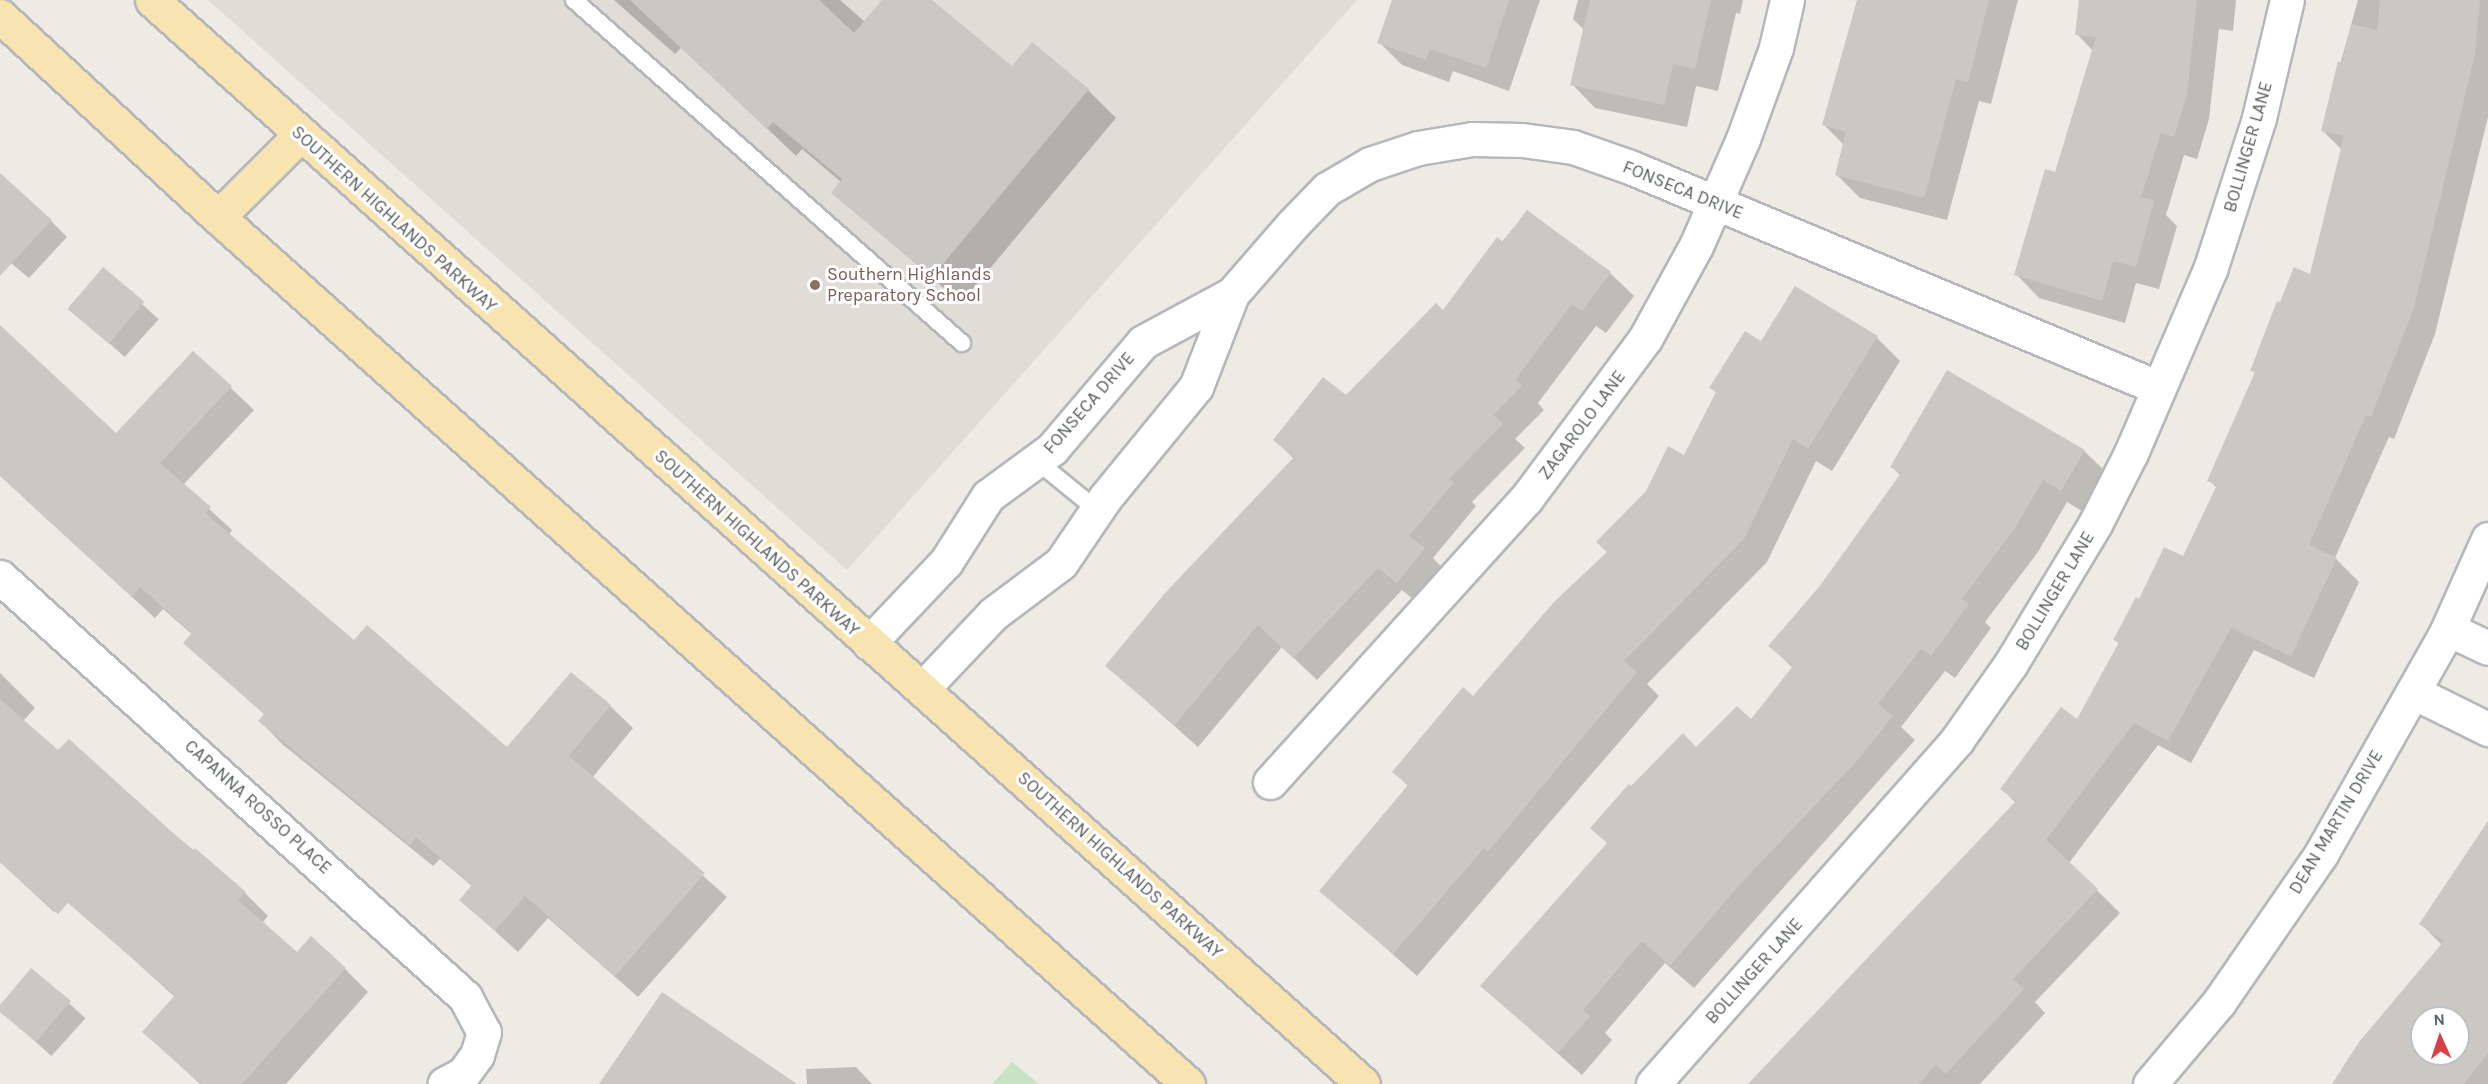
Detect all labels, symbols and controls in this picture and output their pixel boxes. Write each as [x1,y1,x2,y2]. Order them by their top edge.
street label: BOLLINGER LANE [2219,79,2277,215]
street label: SOUTHERN HIGHLANDS PARKWAY [287,121,501,317]
street label: FONSECA DRIVE [1620,156,1746,224]
place label: Southern Highlands Preparatory School [827,264,991,306]
marker: Southern Highlands Preparatory School [808,278,822,292]
street label: FONSECA DRIVE [1039,348,1139,458]
street label: ZAGAROLO LANE [1534,366,1630,484]
street label: SOUTHERN HIGHLANDS PARKWAY [650,445,864,641]
street label: BOLLINGER LANE [2011,528,2099,654]
street label: CAPANNA ROSSO PLACE [180,735,336,879]
street label: DEAN MARTIN DRIVE [2284,746,2388,898]
street label: SOUTHERN HIGHLANDS PARKWAY [1013,767,1227,963]
street label: BOLLINGER LANE [1701,914,1807,1028]
north arrow [2410,1006,2470,1066]
text: N [2433,1010,2445,1029]

